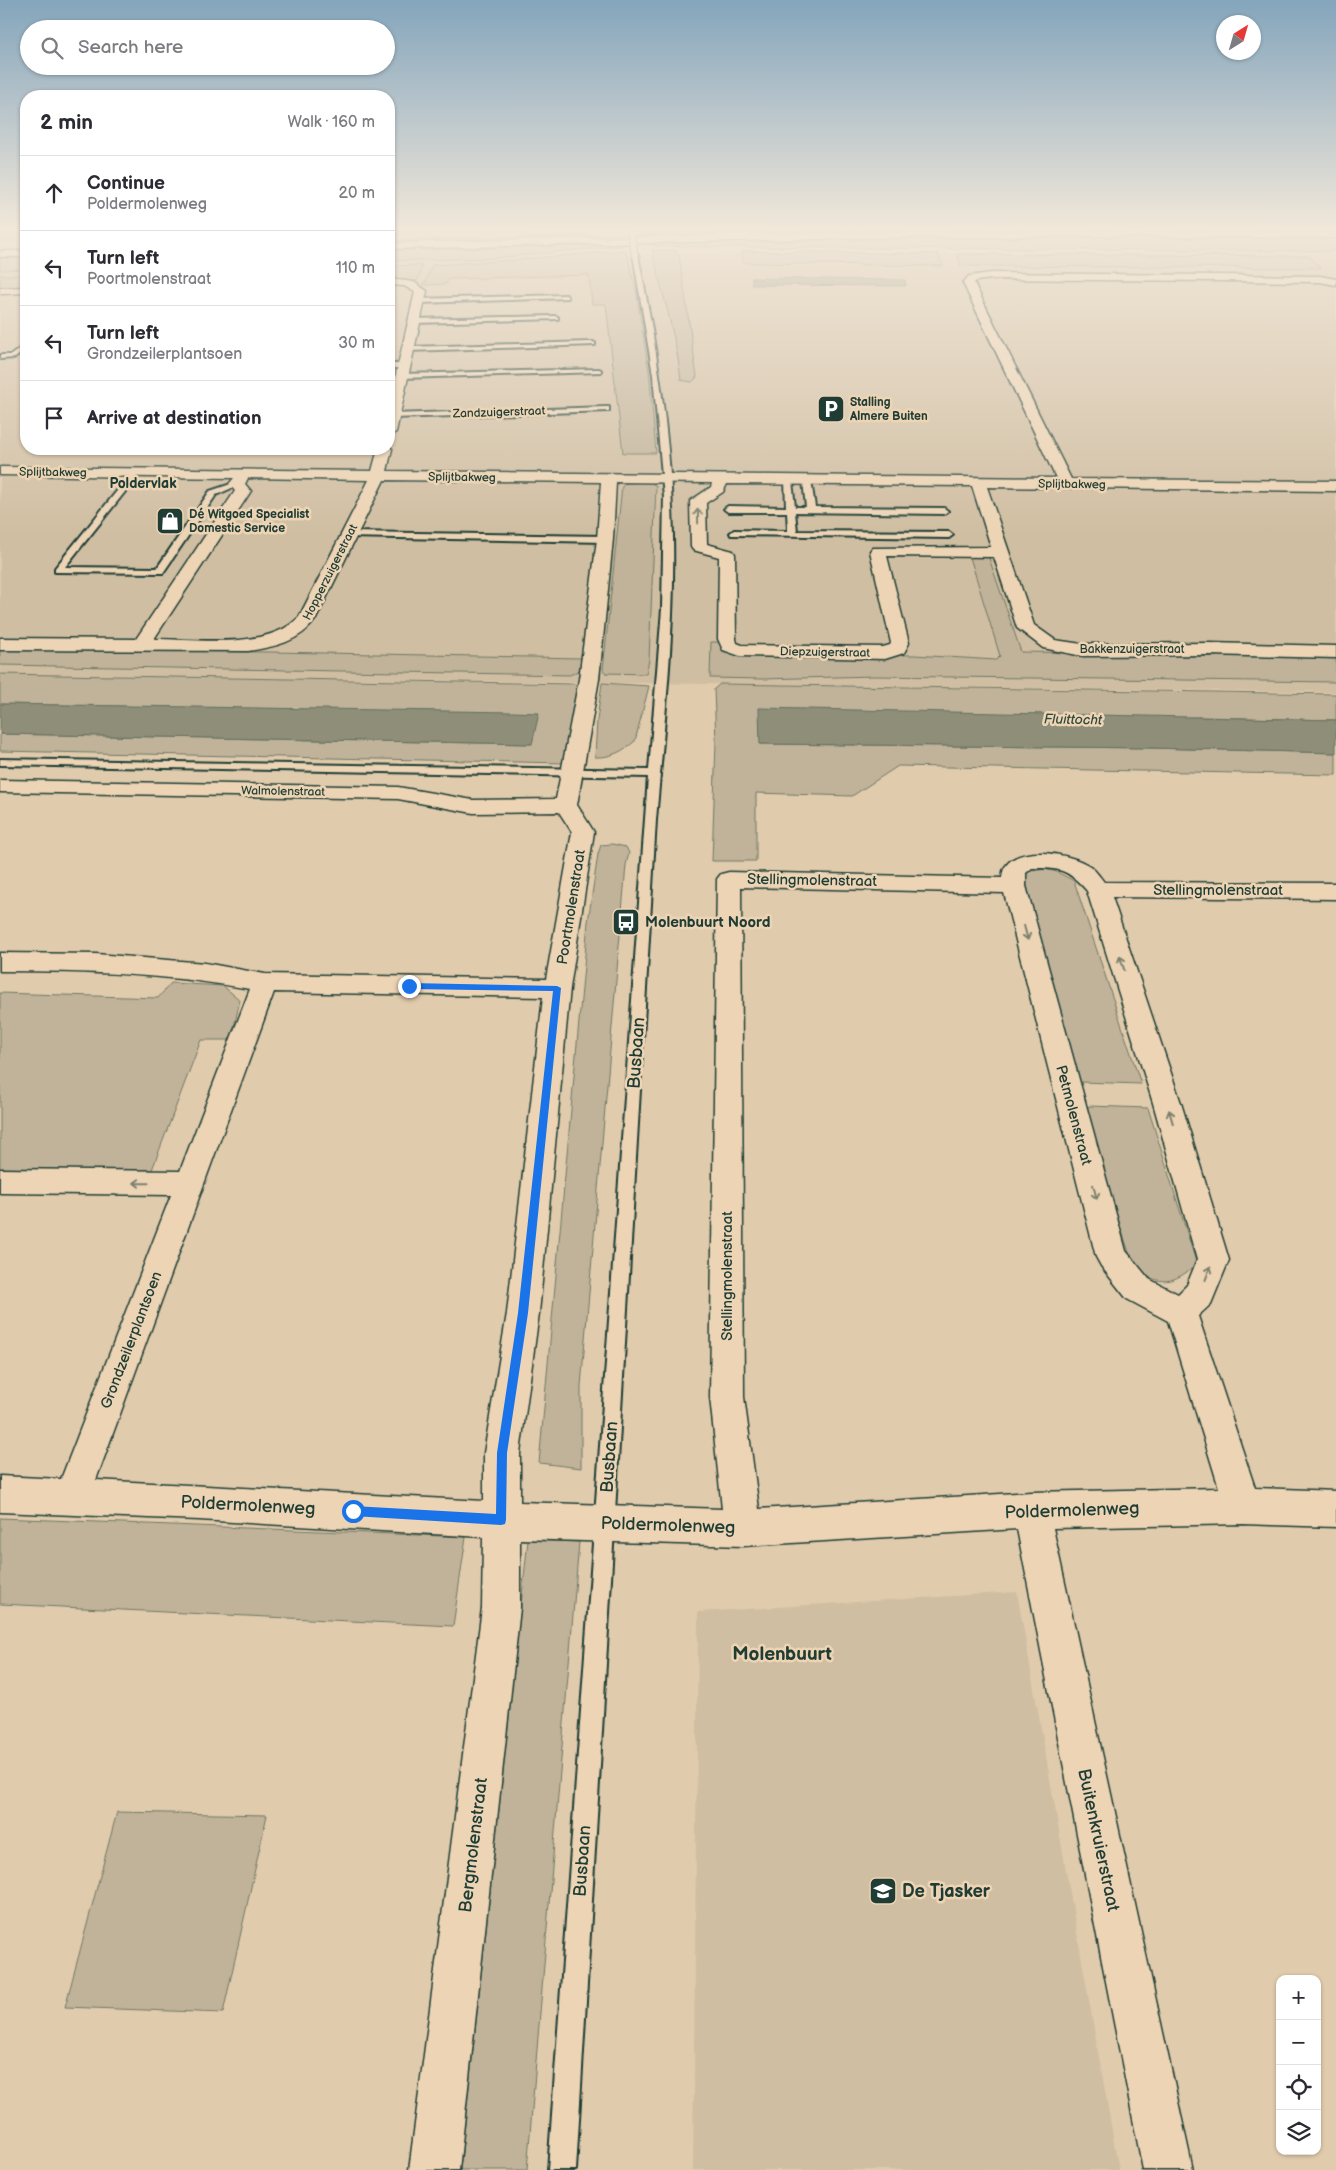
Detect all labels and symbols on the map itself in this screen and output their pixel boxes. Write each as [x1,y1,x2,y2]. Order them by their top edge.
north arrow [1216,15,1261,60]
parking icon: Stalling Almere Buiten [816,394,846,424]
place label: Stalling Almere Buiten [849,395,928,424]
street label: Zandzuigerstraat [452,403,546,422]
street label: Splijtbakweg [19,464,87,481]
street label: Splijtbakweg [428,469,496,486]
district label: Poldervlak [110,475,177,492]
street label: Splijtbakweg [1038,476,1106,493]
shop icon: Dé Witgoed Specialist Domestic Service [155,506,185,536]
place label: Dé Witgoed Specialist Domestic Service [189,507,309,536]
one-way arrow [693,508,703,524]
street label: Hopperzuigerstraat [300,521,361,623]
street label: Bakkenzuigerstraat [1079,642,1185,657]
street label: Diepzuigerstraat [780,644,870,661]
water label: Fluittocht [1044,710,1103,729]
street label: Walmolenstraat [241,783,325,800]
street label: Poortmolenstraat [553,848,590,966]
street label: Stellingmolenstraat [747,870,877,891]
street label: Stellingmolenstraat [1153,881,1283,900]
bus stop icon: Molenbuurt Noord [611,907,641,937]
place label: Molenbuurt Noord [645,913,770,932]
one-way arrow [1022,925,1031,941]
one-way arrow [1117,955,1126,971]
route end [398,975,421,998]
street label: Busbaan [624,1016,649,1090]
street label: Petmolenstraat [1051,1063,1096,1168]
one-way arrow [1166,1110,1176,1126]
one-way arrow [133,1178,149,1187]
one-way arrow [1090,1183,1100,1199]
street label: Stellingmolenstraat [718,1211,737,1341]
one-way arrow [1204,1266,1213,1282]
street label: Grondzeilerplantsoen [97,1269,166,1412]
street label: Busbaan [597,1420,622,1494]
street label: Poldermolenweg [180,1491,316,1520]
street label: Poldermolenweg [1004,1498,1140,1523]
route start [342,1500,365,1523]
street label: Poldermolenweg [600,1513,736,1538]
district label: Molenbuurt [732,1643,832,1666]
street label: Buitenkruierstraat [1073,1767,1124,1914]
street label: Bergmolenstraat [455,1776,492,1914]
street label: Busbaan [570,1824,595,1898]
school or university icon: De Tjasker [868,1876,898,1906]
place label: De Tjasker [902,1881,991,1902]

